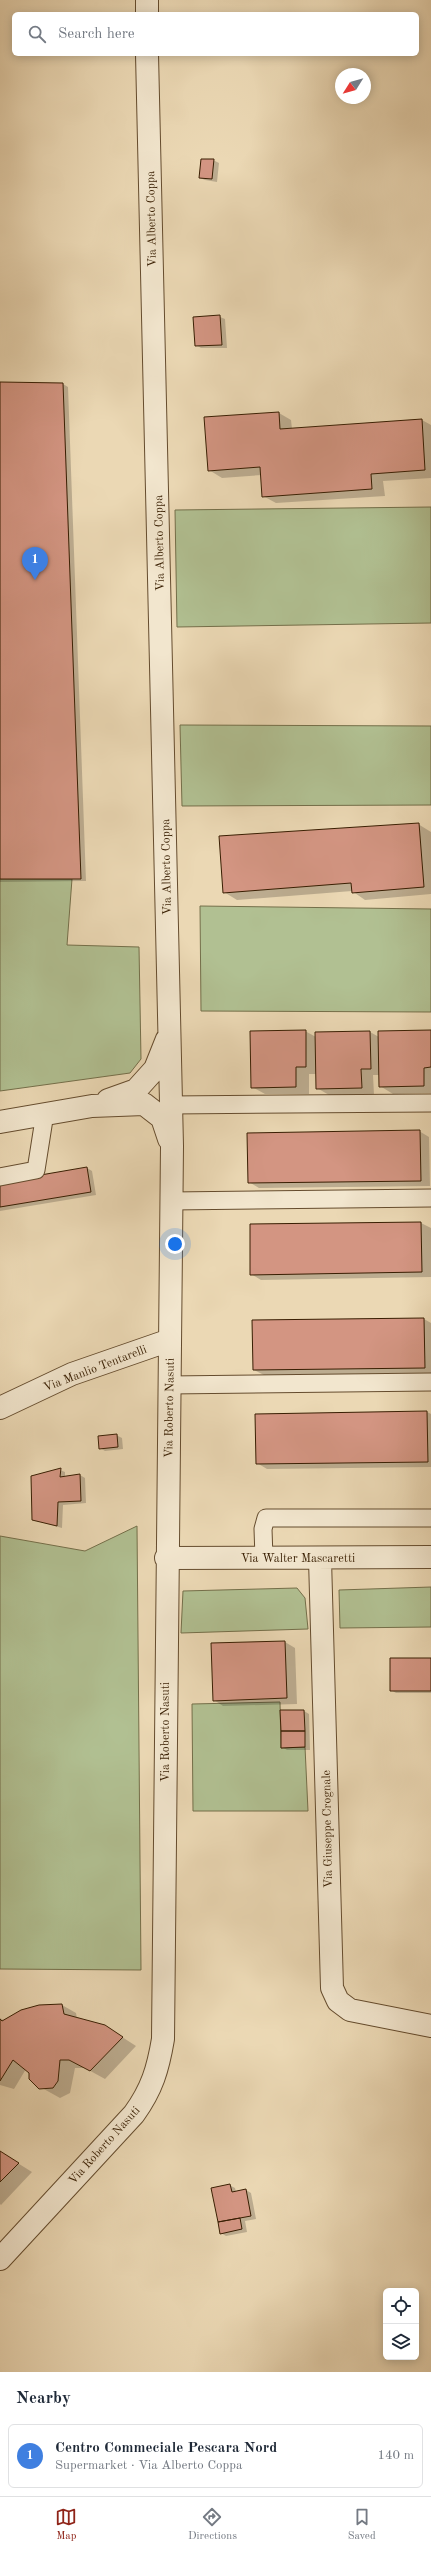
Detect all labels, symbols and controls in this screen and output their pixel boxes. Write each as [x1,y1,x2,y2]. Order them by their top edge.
search box [12,12,419,56]
icon: search [26,23,48,45]
text: Search here [58,27,135,42]
north arrow [335,68,371,104]
street label: Via Alberto Coppa [145,171,159,267]
street label: Via Alberto Coppa [153,495,167,591]
pin: 1 [22,547,48,580]
street label: Via Alberto Coppa [160,819,174,915]
your location [165,1234,185,1254]
street label: Via Manlio Tentarelli [42,1344,149,1394]
street label: Via Roberto Nasuti [163,1358,177,1458]
street label: Via Walter Mascaretti [241,1553,355,1565]
street label: Via Roberto Nasuti [160,1682,172,1782]
street label: Via Giuseppe Crognale [321,1769,335,1888]
street label: Via Roberto Nasuti [67,2104,143,2187]
map controls [383,2288,419,2360]
button: locate [383,2288,419,2324]
button: layers [383,2324,419,2360]
text: Nearby [16,2390,71,2407]
text: Centro Commeciale Pescara Nord [55,2441,277,2456]
text: 1 [26,2449,34,2462]
text: 140 m [377,2449,414,2462]
text: Supermarket · Via Alberto Coppa [55,2459,242,2472]
tab: Map [55,2506,77,2544]
tab: Directions [188,2506,237,2544]
tab: Saved [348,2506,376,2544]

